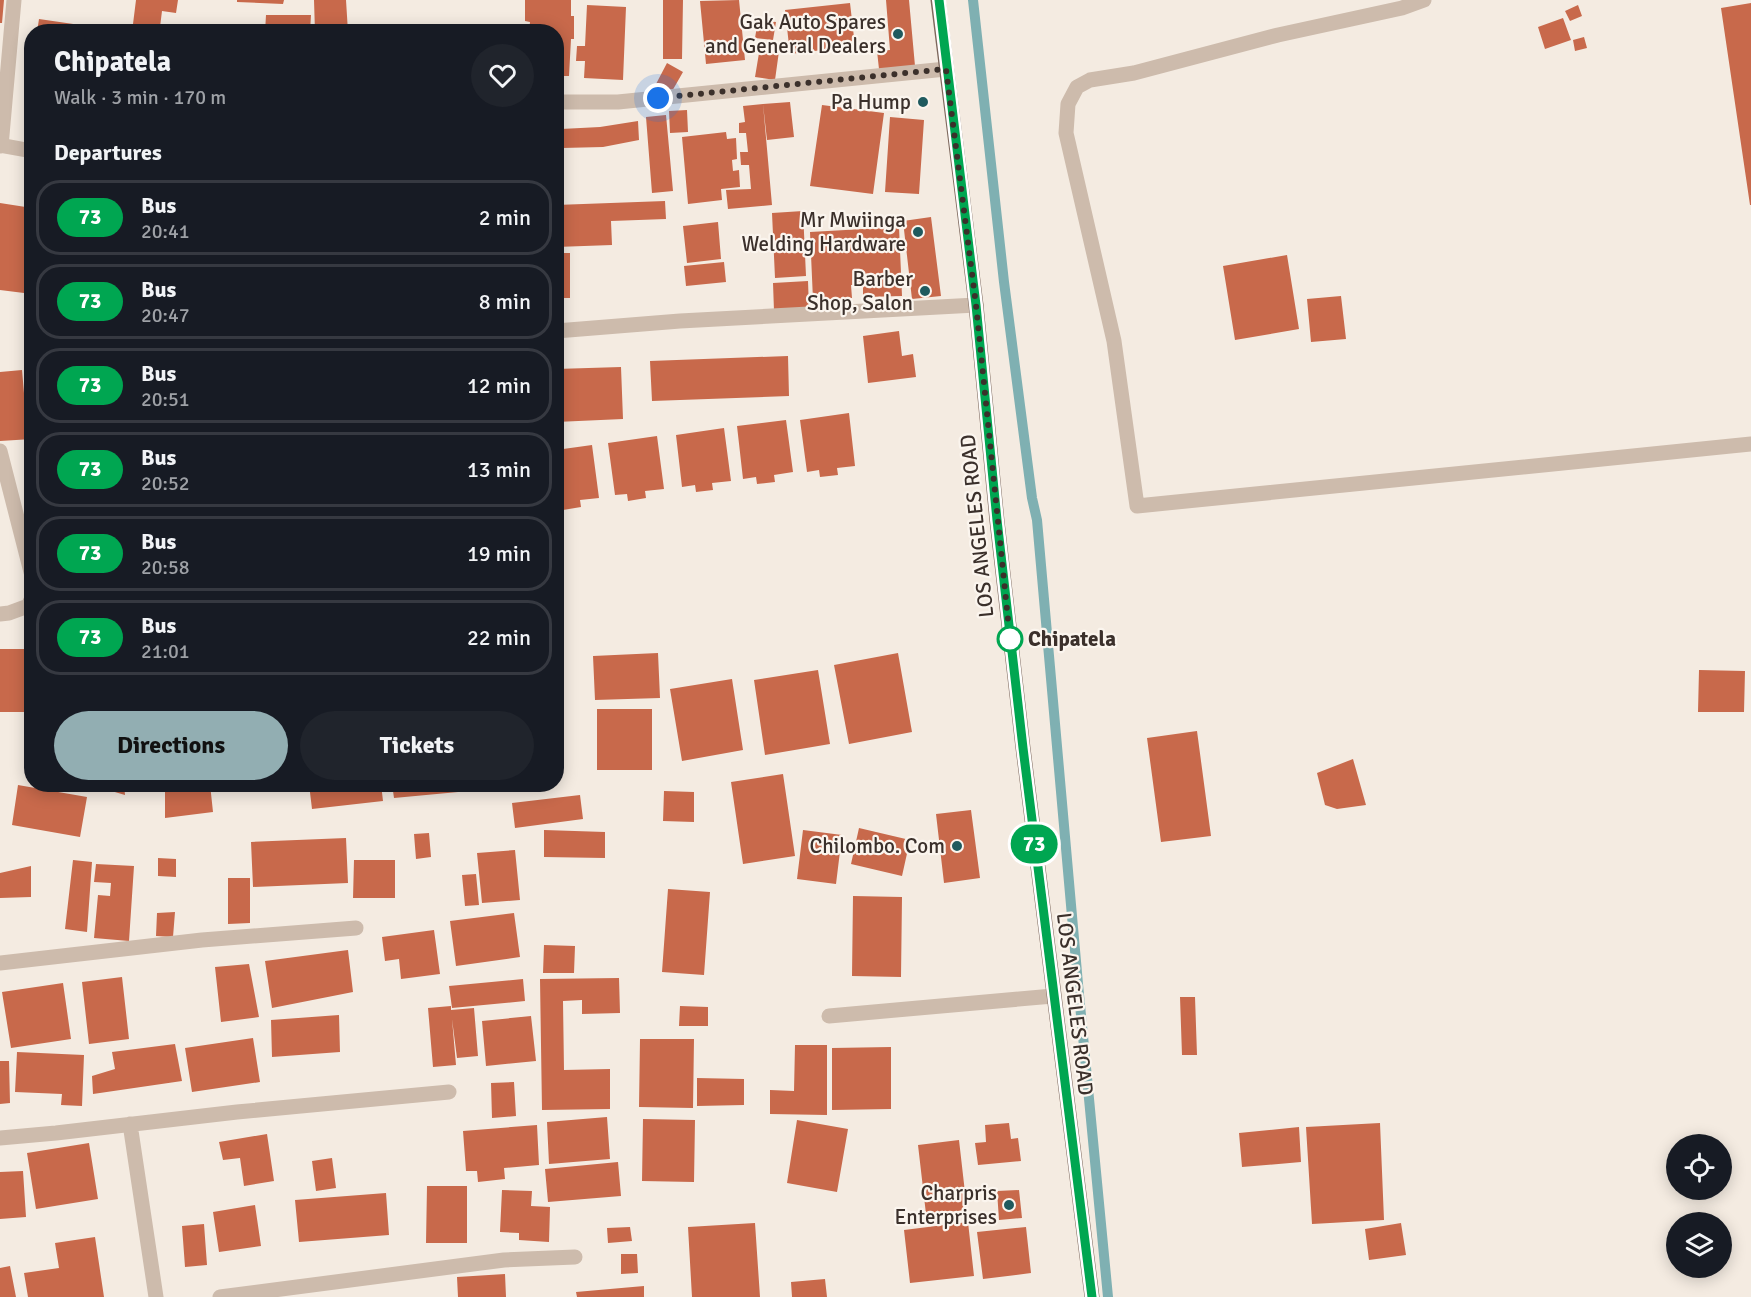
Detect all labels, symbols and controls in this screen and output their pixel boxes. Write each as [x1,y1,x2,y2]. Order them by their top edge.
place label: Gak Auto Spares and General Dealers [705,9,886,59]
marker: Gak Auto Spares and General Dealers [891,27,905,41]
button: heart [471,44,534,107]
text: Chipatela [54,45,171,79]
your location [643,83,673,113]
text: Walk · 3 min · 170 m [54,85,226,110]
place label: Pa Hump [831,89,911,115]
marker: Pa Hump [916,95,930,109]
text: Departures [54,139,162,166]
text: Bus [141,192,176,219]
text: 73 [79,204,101,230]
text: 2 min [479,204,531,231]
place label: Mr Mwiinga Welding Hardware [742,207,906,257]
text: 20:41 [141,219,190,244]
marker: Mr Mwiinga Welding Hardware [911,225,925,239]
place label: Barber Shop, Salon [807,266,913,316]
text: Bus [141,276,176,303]
marker: Barber Shop, Salon [918,284,932,298]
text: 73 [79,288,101,314]
text: 8 min [479,288,531,315]
text: 20:47 [141,303,190,328]
text: Bus [141,360,176,387]
text: 73 [79,372,101,398]
text: 12 min [467,372,531,399]
text: 20:51 [141,387,190,412]
street label: LOS ANGELES ROAD [954,433,1000,619]
text: Bus [141,444,176,471]
text: 73 [79,456,101,482]
text: 13 min [467,456,531,483]
text: 20:52 [141,471,190,496]
text: Bus [141,528,176,555]
text: 73 [79,540,101,566]
text: 19 min [467,540,531,567]
text: 20:58 [141,555,190,580]
text: Bus [141,612,176,639]
text: 73 [79,624,101,650]
text: 22 min [467,624,531,651]
marker: Chipatela [997,626,1023,652]
place label: Chipatela [1028,626,1116,652]
text: 21:01 [141,639,190,664]
button: Directions [54,711,288,780]
button: Tickets [300,711,534,780]
line badge: 73 [1007,824,1061,864]
text: 73 [1023,831,1045,857]
place label: Chilombo. Com [809,833,945,859]
marker: Chilombo. Com [950,839,964,853]
street label: LOS ANGELES ROAD [1051,911,1099,1097]
map controls [1666,1134,1732,1278]
button: locate [1666,1134,1732,1200]
place label: Charpris Enterprises [894,1180,997,1230]
marker: Charpris Enterprises [1002,1198,1016,1212]
button: layers [1666,1212,1732,1278]

